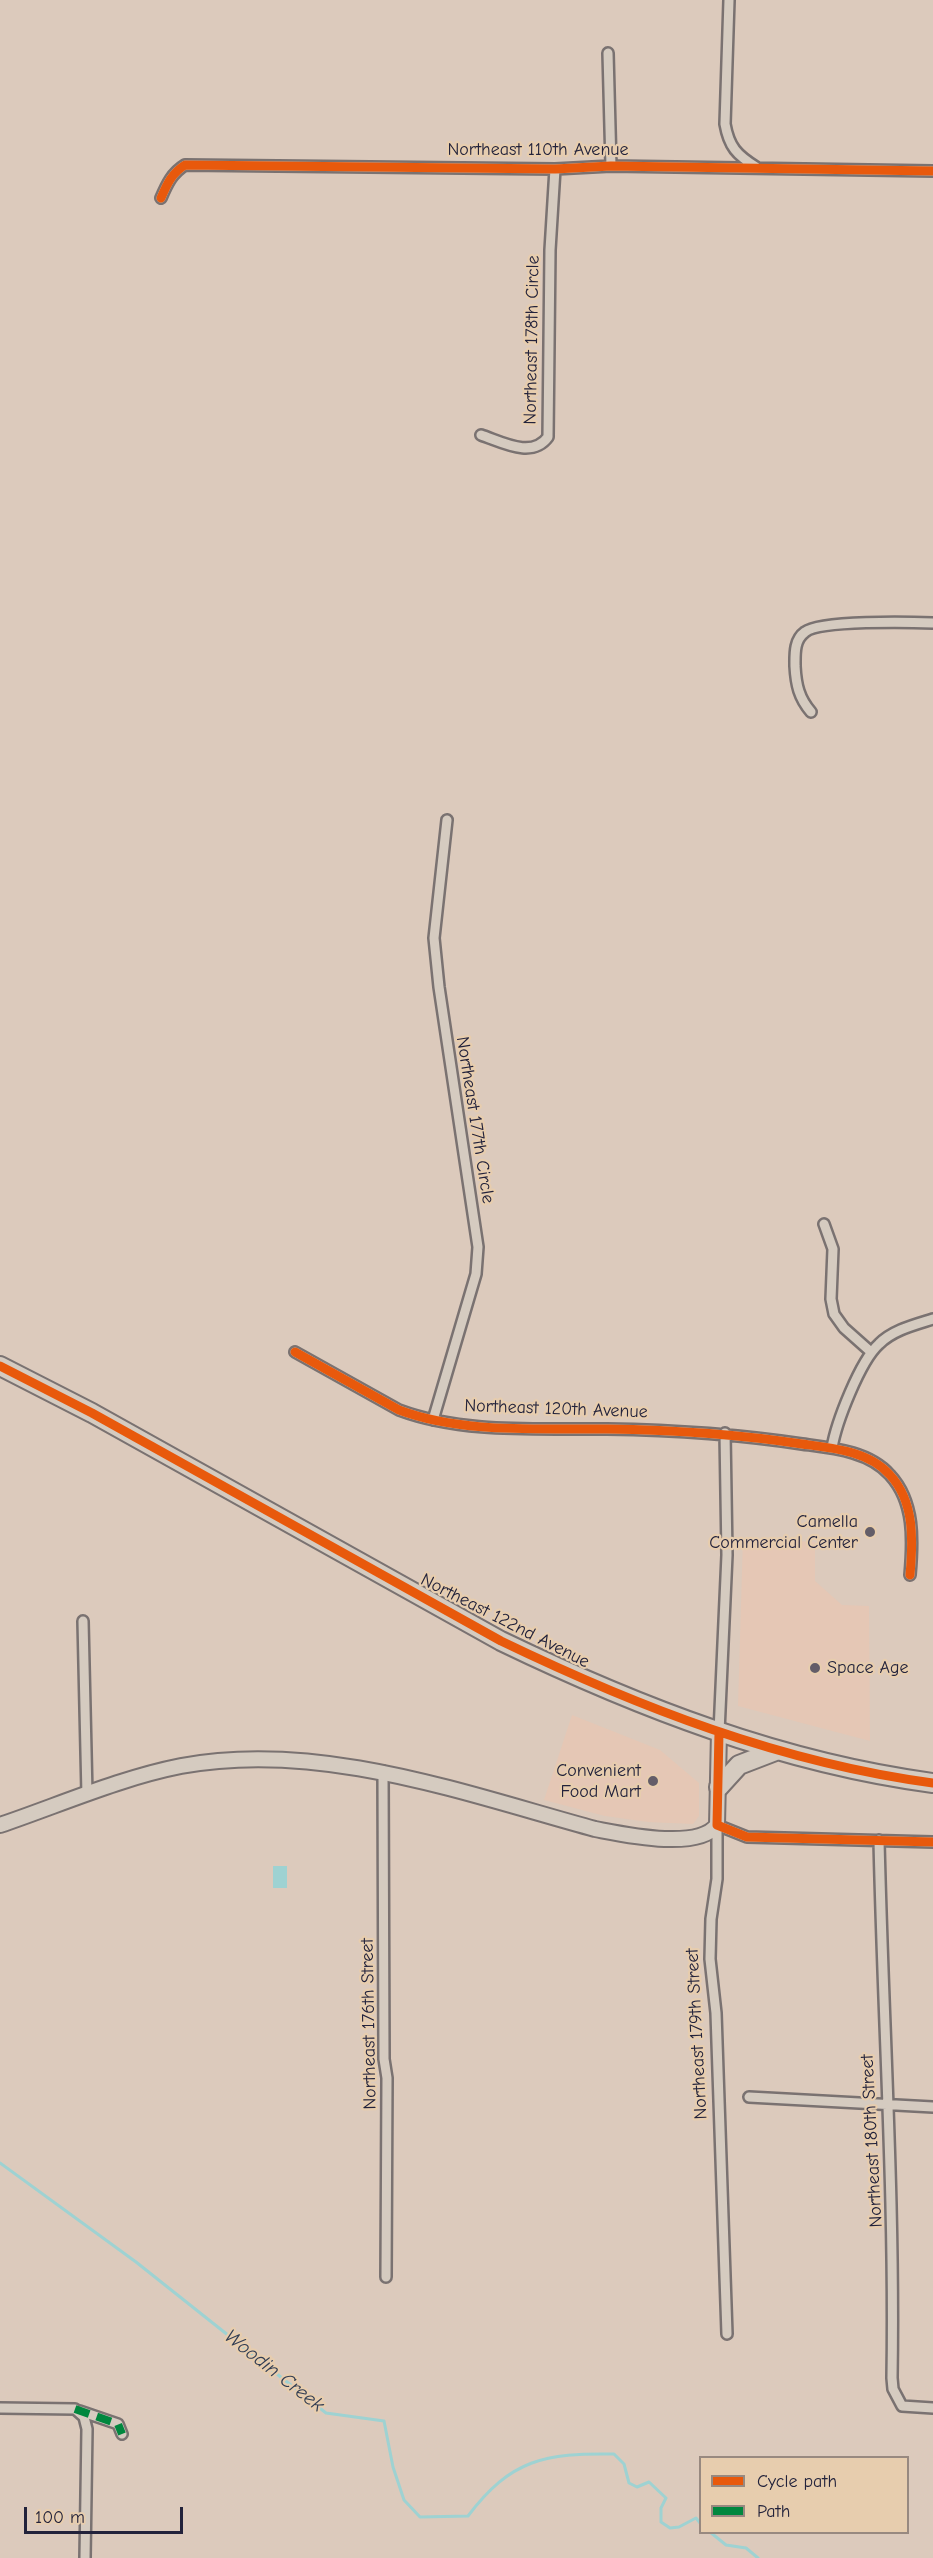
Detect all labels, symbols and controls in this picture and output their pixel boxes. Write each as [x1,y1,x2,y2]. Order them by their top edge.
street label: Northeast 110th Avenue [447,139,629,161]
street label: Northeast 178th Circle [520,255,544,425]
street label: Northeast 177th Circle [451,1035,499,1205]
street label: Northeast 120th Avenue [464,1395,648,1423]
place label: Camella Commercial Center [709,1511,858,1553]
marker: Camella Commercial Center [863,1525,877,1539]
street label: Northeast 122nd Avenue [417,1569,593,1673]
place label: Space Age [827,1657,909,1679]
marker: Space Age [808,1661,822,1675]
place label: Convenient Food Mart [556,1760,641,1802]
marker: Convenient Food Mart [646,1774,660,1788]
street label: Northeast 176th Street [357,1938,381,2110]
street label: Northeast 179th Street [682,1948,712,2120]
street label: Northeast 180th Street [857,2054,887,2228]
water label: Woodin Creek [219,2325,329,2417]
legend [699,2456,909,2534]
text: Cycle path [757,2471,837,2492]
scale bar [27,2495,186,2533]
text: Path [757,2501,790,2522]
text: 100 m [35,2507,85,2528]

